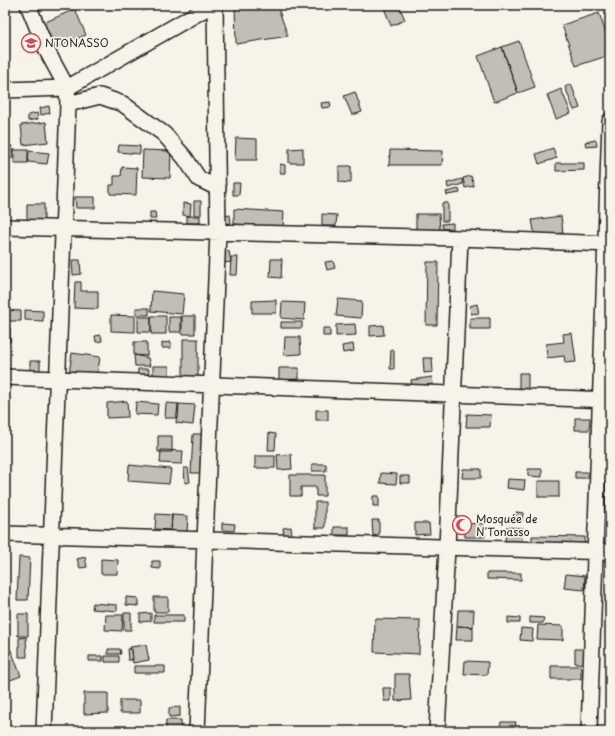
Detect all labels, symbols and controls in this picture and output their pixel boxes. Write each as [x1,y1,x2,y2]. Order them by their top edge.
school or university icon: NTONASSO [20,32,42,54]
place label: NTONASSO [45,34,109,51]
place label: Mosquée de N'Tonasso [476,510,538,540]
mosque icon: Mosquée de N'Tonasso [451,514,473,536]

